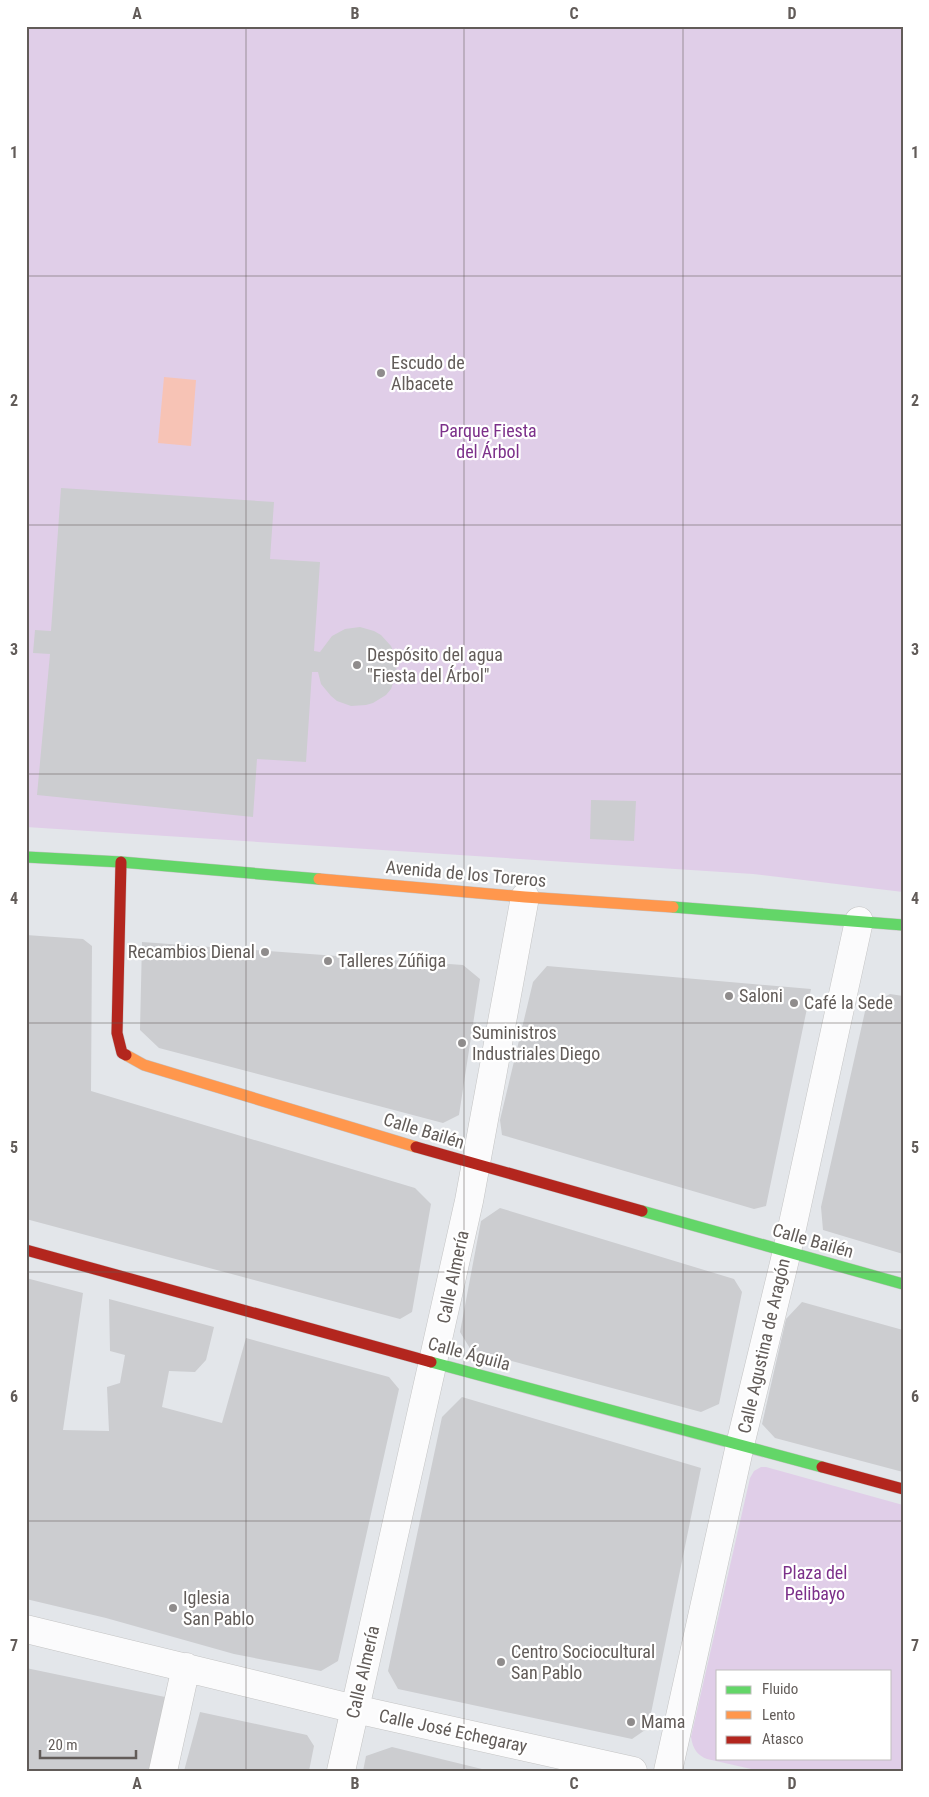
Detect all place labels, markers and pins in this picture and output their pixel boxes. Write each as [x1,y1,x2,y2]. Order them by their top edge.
place label: Escudo de Albacete [391,352,465,394]
marker: Escudo de Albacete [375,367,387,379]
place label: Despósito del agua "Fiesta del Árbol" [367,644,503,686]
marker: Despósito del agua "Fiesta del Árbol" [351,659,363,671]
place label: Recambios Dienal [128,941,255,962]
marker: Recambios Dienal [259,946,271,958]
place label: Talleres Zúñiga [338,950,446,971]
marker: Talleres Zúñiga [322,955,334,967]
place label: Saloni [739,985,783,1006]
marker: Saloni [723,990,735,1002]
place label: Café la Sede [804,992,893,1013]
marker: Café la Sede [788,997,800,1009]
place label: Suministros Industriales Diego [472,1022,600,1064]
marker: Suministros Industriales Diego [456,1037,468,1049]
place label: Iglesia San Pablo [183,1587,254,1629]
marker: Iglesia San Pablo [167,1602,179,1614]
place label: Centro Sociocultural San Pablo [511,1641,655,1683]
marker: Centro Sociocultural San Pablo [495,1656,507,1668]
place label: Mama [641,1711,685,1732]
marker: Mama [625,1716,637,1728]

